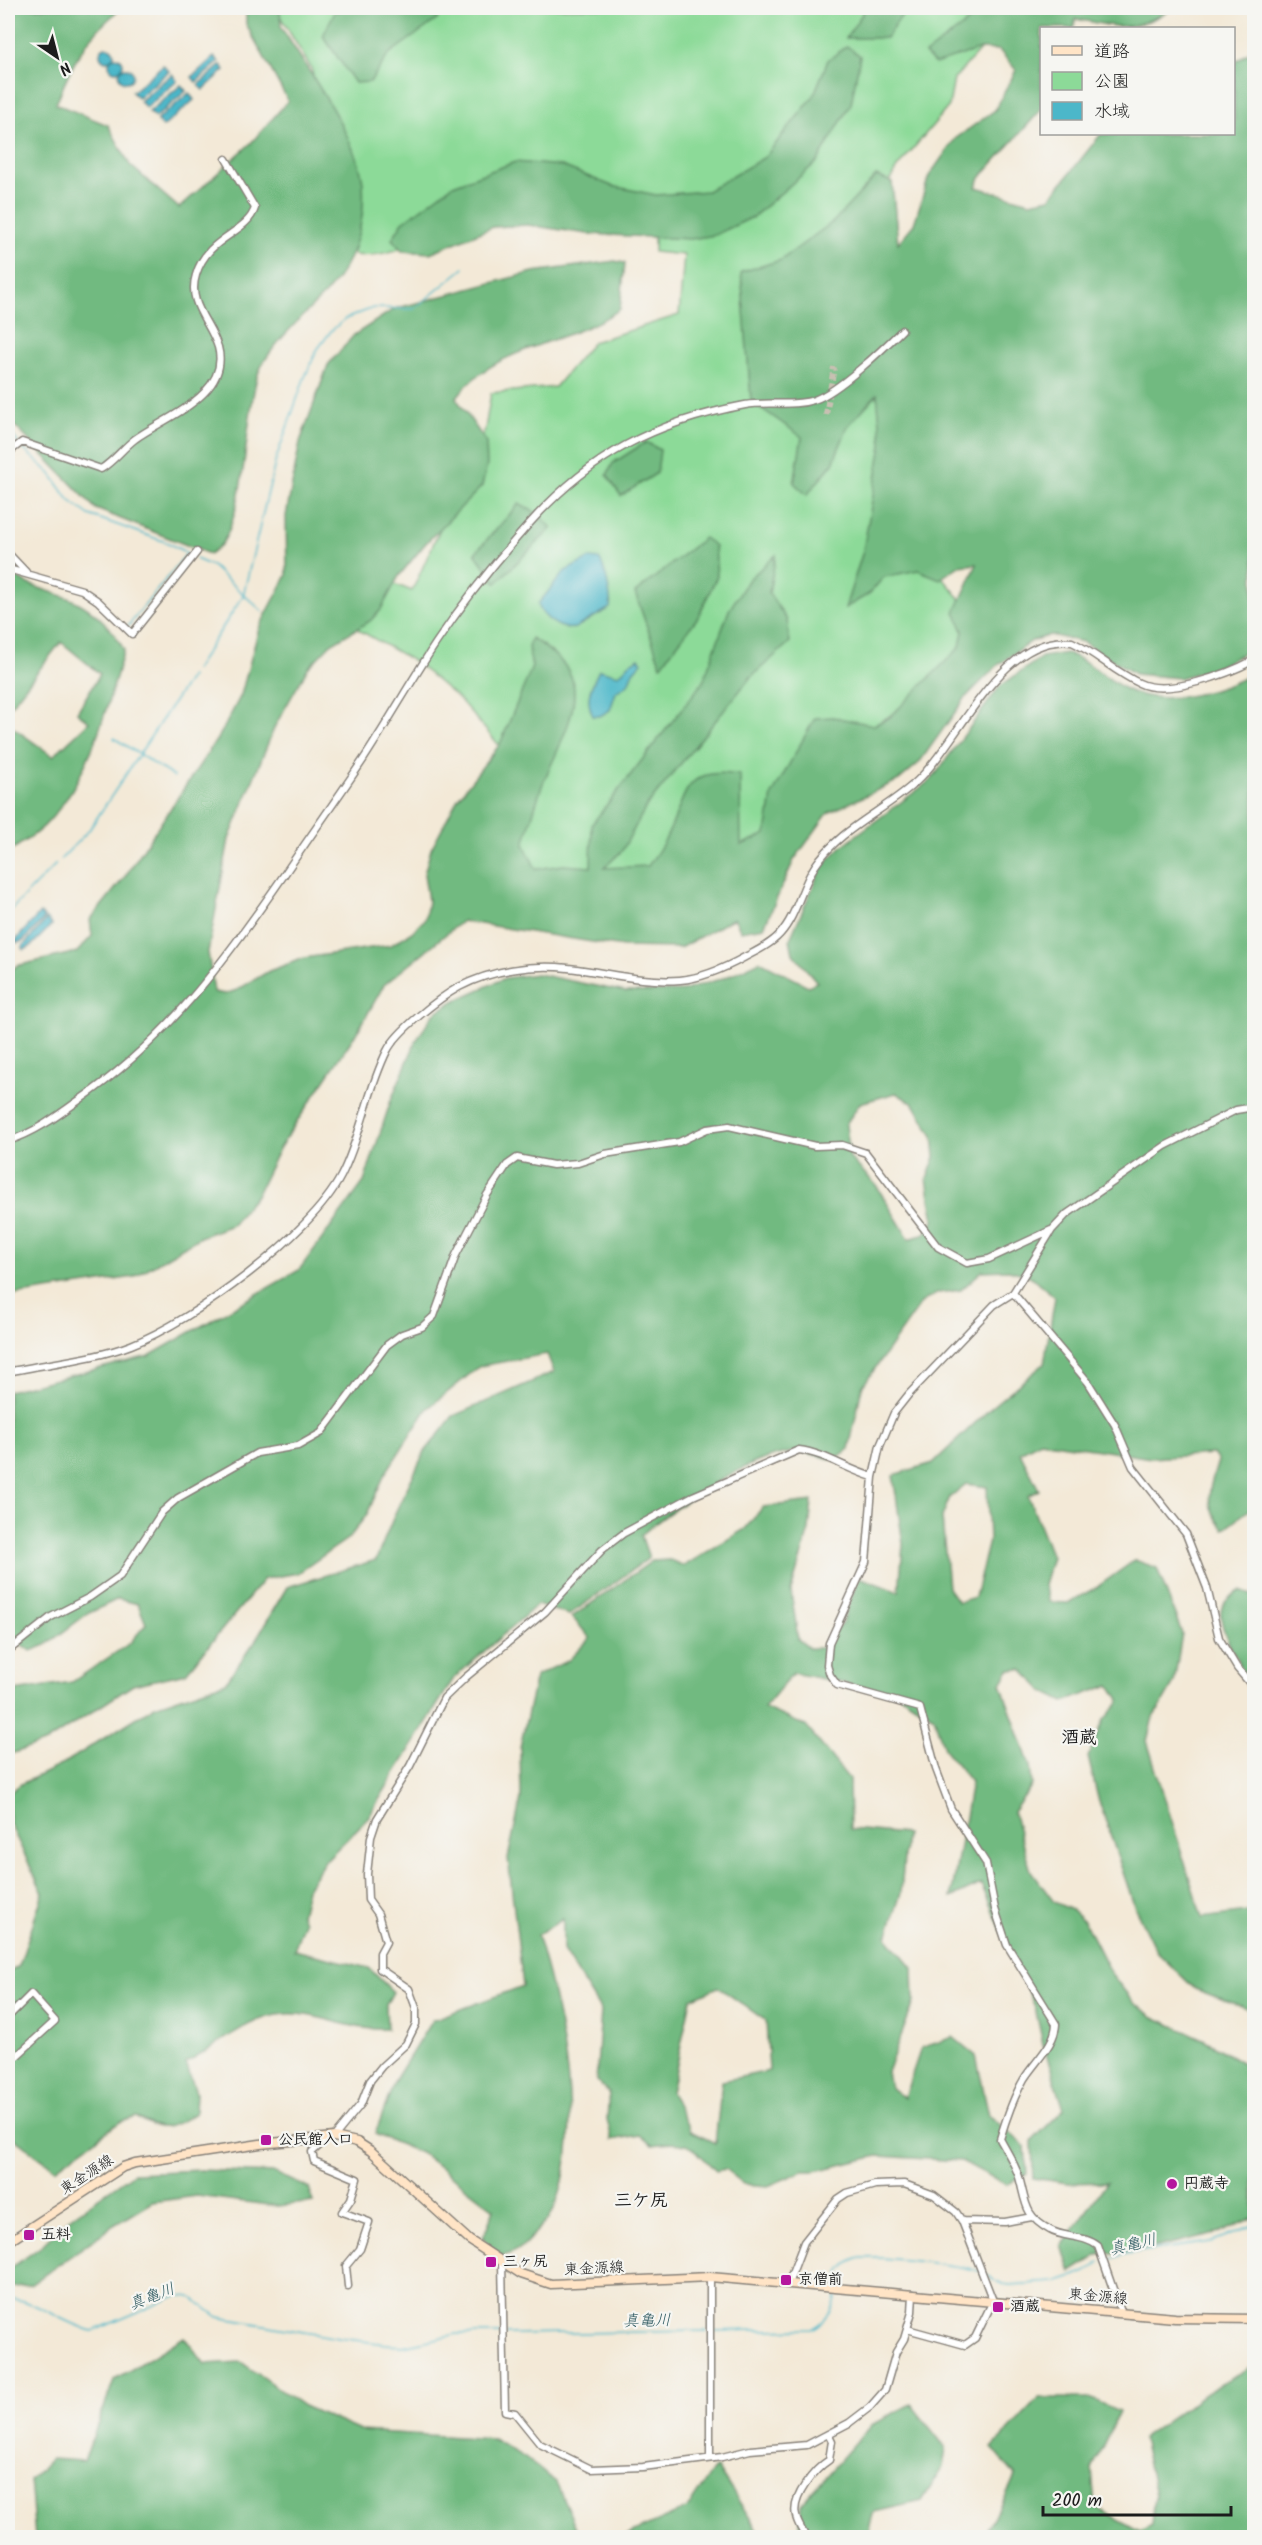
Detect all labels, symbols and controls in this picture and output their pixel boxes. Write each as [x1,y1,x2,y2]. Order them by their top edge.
north arrow [27,27,87,87]
legend [1040,27,1235,135]
text: 道路 [1094,38,1130,67]
text: N [53,55,76,81]
text: 公園 [1094,68,1130,97]
text: 水域 [1094,98,1130,127]
district label: 酒蔵 [1061,1724,1097,1753]
place label: 公民館入口 [278,2128,353,2152]
marker: 公民館入口 [259,2133,273,2147]
street label: 東金源線 [55,2149,119,2201]
place label: 円蔵寺 [1184,2172,1229,2196]
marker: 円蔵寺 [1165,2177,1179,2191]
district label: 三ケ尻 [614,2187,668,2216]
place label: 五料 [41,2223,71,2247]
water label: 真亀川 [1107,2227,1159,2263]
marker: 五料 [22,2228,36,2242]
place label: 三ヶ尻 [503,2250,548,2274]
marker: 三ヶ尻 [484,2255,498,2269]
street label: 東金源線 [563,2255,625,2283]
place label: 京僧前 [798,2268,843,2292]
marker: 京僧前 [779,2273,793,2287]
water label: 真亀川 [125,2277,179,2317]
street label: 東金源線 [1067,2282,1129,2312]
place label: 酒蔵 [1010,2295,1040,2319]
marker: 酒蔵 [991,2300,1005,2314]
water label: 真亀川 [623,2308,671,2334]
scale bar [1043,2479,1230,2517]
text: 200 m [1052,2487,1102,2516]

